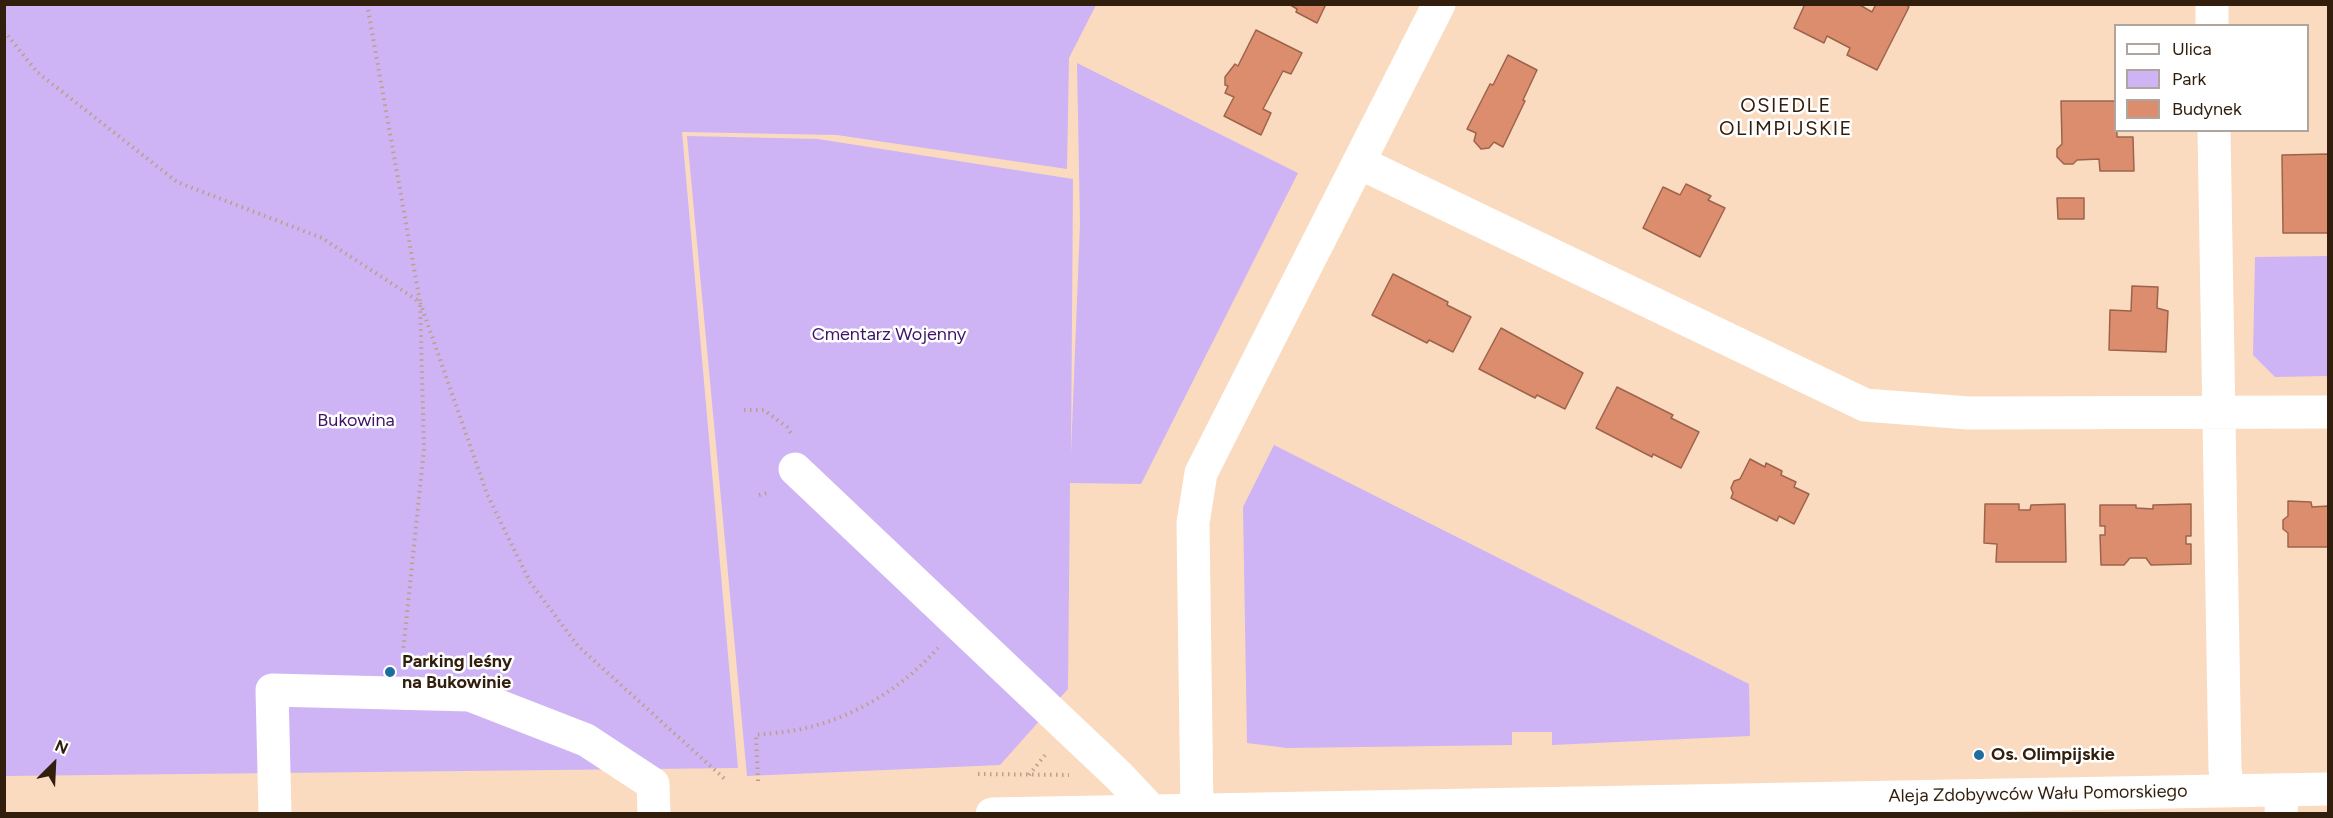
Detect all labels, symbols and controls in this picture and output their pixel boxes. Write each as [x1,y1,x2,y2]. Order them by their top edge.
legend [2114,24,2309,132]
text: Ulica [2172,38,2212,60]
text: Park [2172,68,2206,90]
district label: OSIEDLE OLIMPIJSKIE [1719,94,1853,141]
text: Budynek [2172,98,2242,120]
park label: Cmentarz Wojenny [812,324,966,346]
park label: Bukowina [317,410,395,432]
place label: Parking leśny na Bukowinie [402,651,512,694]
marker: Parking leśny na Bukowinie [383,665,397,679]
north arrow [24,734,84,794]
text: N [52,736,71,758]
place label: Os. Olimpijskie [1991,744,2115,766]
marker: Os. Olimpijskie [1972,748,1986,762]
street label: Aleja Zdobywców Wału Pomorskiego [1888,781,2188,807]

